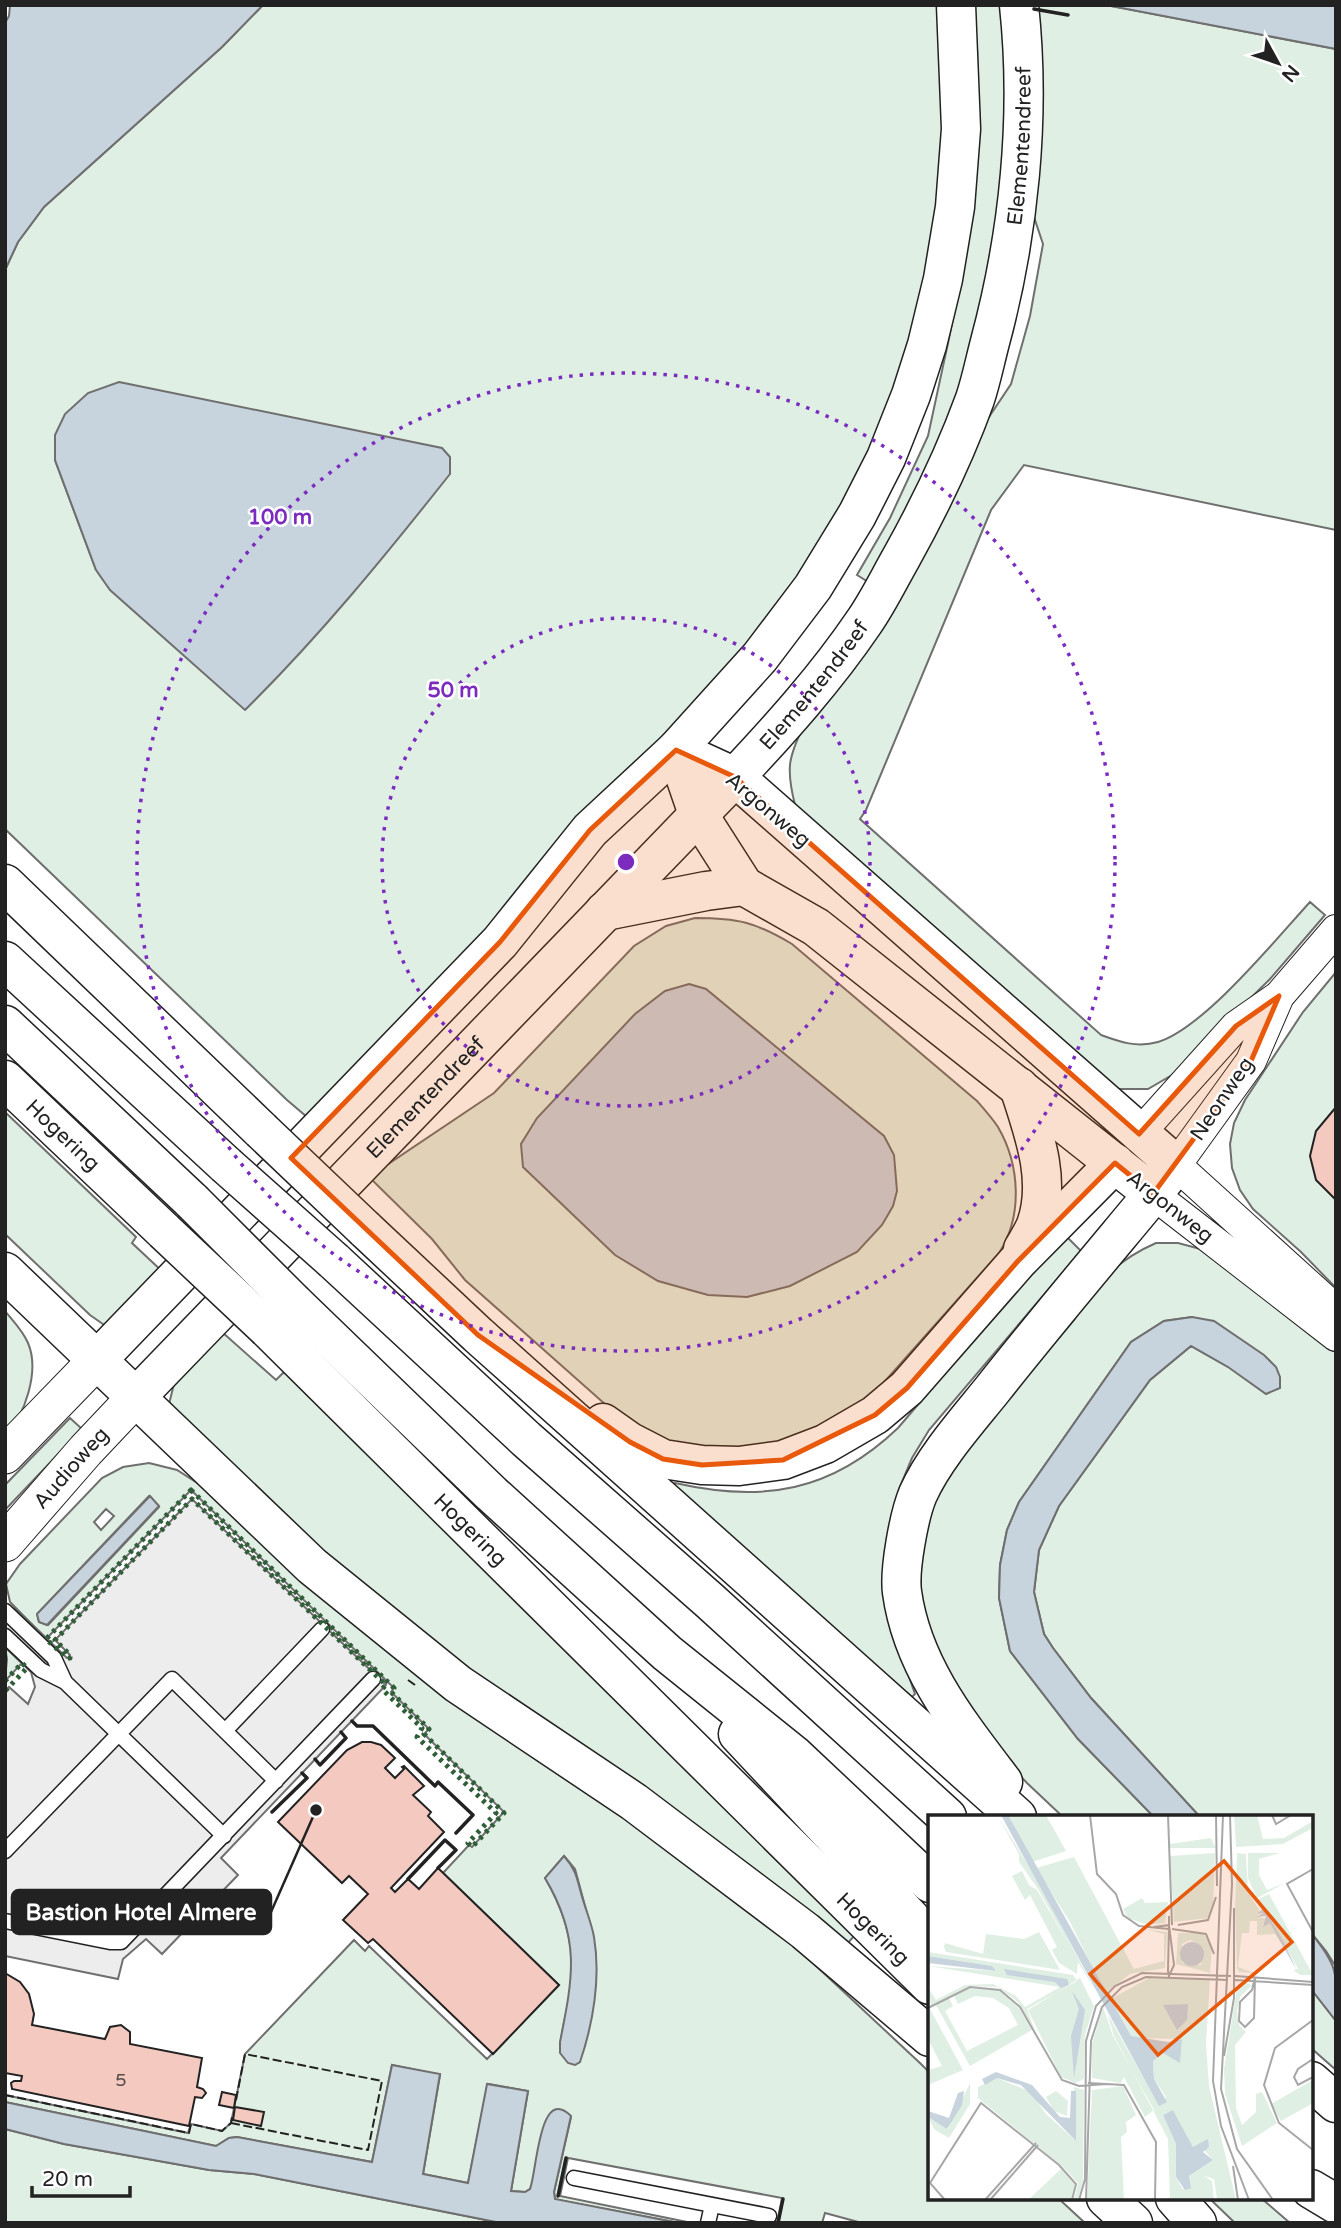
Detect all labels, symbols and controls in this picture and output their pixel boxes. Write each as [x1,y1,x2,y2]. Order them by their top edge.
north arrow [1243,28,1313,98]
text: N [1277,60,1304,86]
street label: Elementendreef [1002,66,1036,227]
text: 100 m [248,505,312,530]
street label: Elementendreef [754,616,874,755]
text: 50 m [427,678,479,703]
street label: Argonweg [720,767,816,853]
centre of rings [614,850,638,874]
street label: Elementendreef [361,1031,490,1164]
street label: Neonweg [1185,1052,1259,1146]
street label: Hogering [21,1094,105,1176]
street label: Argonweg [1122,1165,1218,1249]
street label: Audioweg [28,1422,114,1514]
street label: Hogering [429,1488,512,1571]
inset map [928,1815,1313,2200]
street label: Hogering [831,1887,915,1970]
callout: Bastion Hotel Almere [12,1890,271,1934]
text: Bastion Hotel Almere [26,1899,256,1927]
house number: 5 [115,2069,127,2091]
scale bar [32,2154,130,2198]
text: 20 m [42,2167,93,2192]

